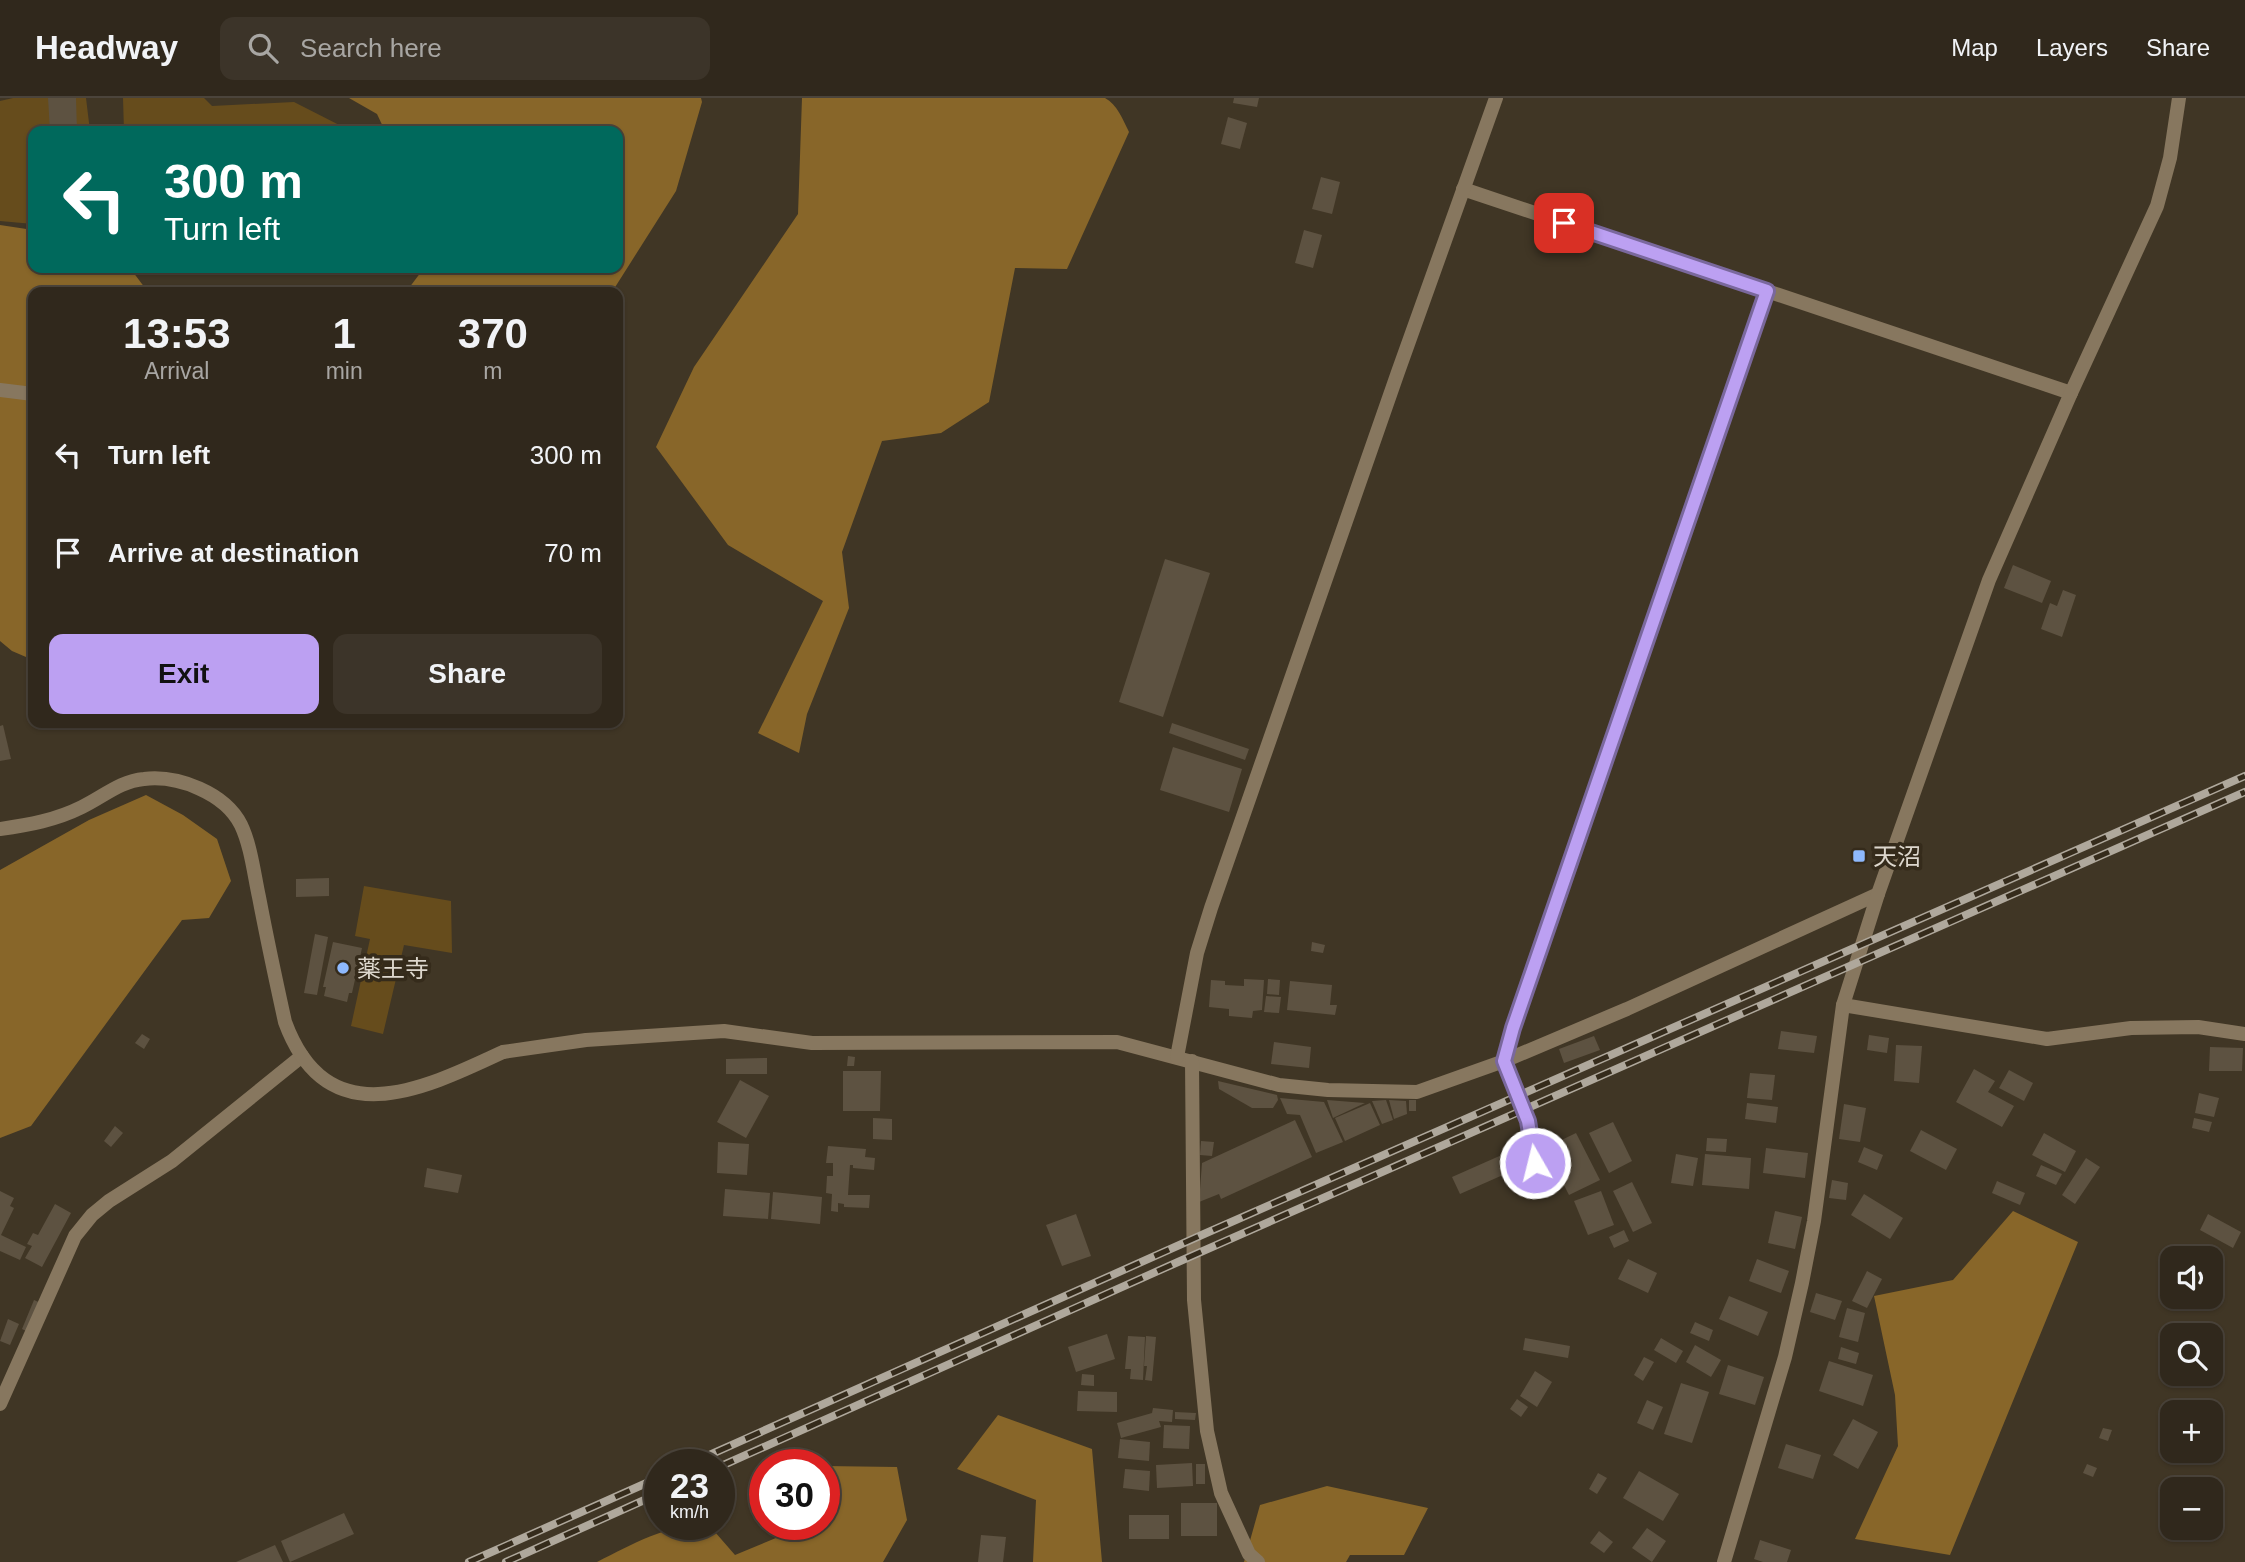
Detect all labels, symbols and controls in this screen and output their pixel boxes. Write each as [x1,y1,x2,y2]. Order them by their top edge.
search box [220,17,710,80]
text: Headway [35,29,178,66]
icon: search [244,29,282,67]
text: Search here [300,33,442,63]
text: Map [1951,34,1998,61]
text: Layers [2036,34,2108,61]
text: Share [2146,34,2210,61]
icon: left [49,154,140,245]
text: 300 m [164,154,303,208]
pin [1534,193,1594,253]
icon: arrive [1545,204,1583,242]
text: Turn left [164,211,280,247]
text: 13:53 [123,310,231,357]
text: 1 [332,310,356,357]
text: 370 [458,310,528,357]
text: Arrival [144,358,209,384]
text: min [326,358,363,384]
text: m [483,358,502,384]
icon: left [49,436,87,474]
text: Turn left [108,440,210,470]
text: 300 m [530,440,602,470]
icon: arrive [49,534,87,572]
text: Arrive at destination [108,538,359,568]
text: 70 m [544,538,602,568]
button: Exit [49,634,319,714]
button: Share [333,634,602,714]
place label: 天沼 [1873,843,1921,870]
marker: 天沼 [1851,848,1867,864]
place label: 薬王寺 [357,955,429,982]
marker: 薬王寺 [335,960,351,976]
position arrow [1498,1126,1572,1200]
map controls [2160,1246,2223,1540]
button: sound [2160,1246,2223,1309]
button: search [2160,1323,2223,1386]
button: + [2160,1400,2223,1463]
speed limit sign: 30 [749,1449,840,1540]
text: 23 [670,1466,709,1505]
button: − [2160,1477,2223,1540]
text: km/h [670,1502,709,1522]

